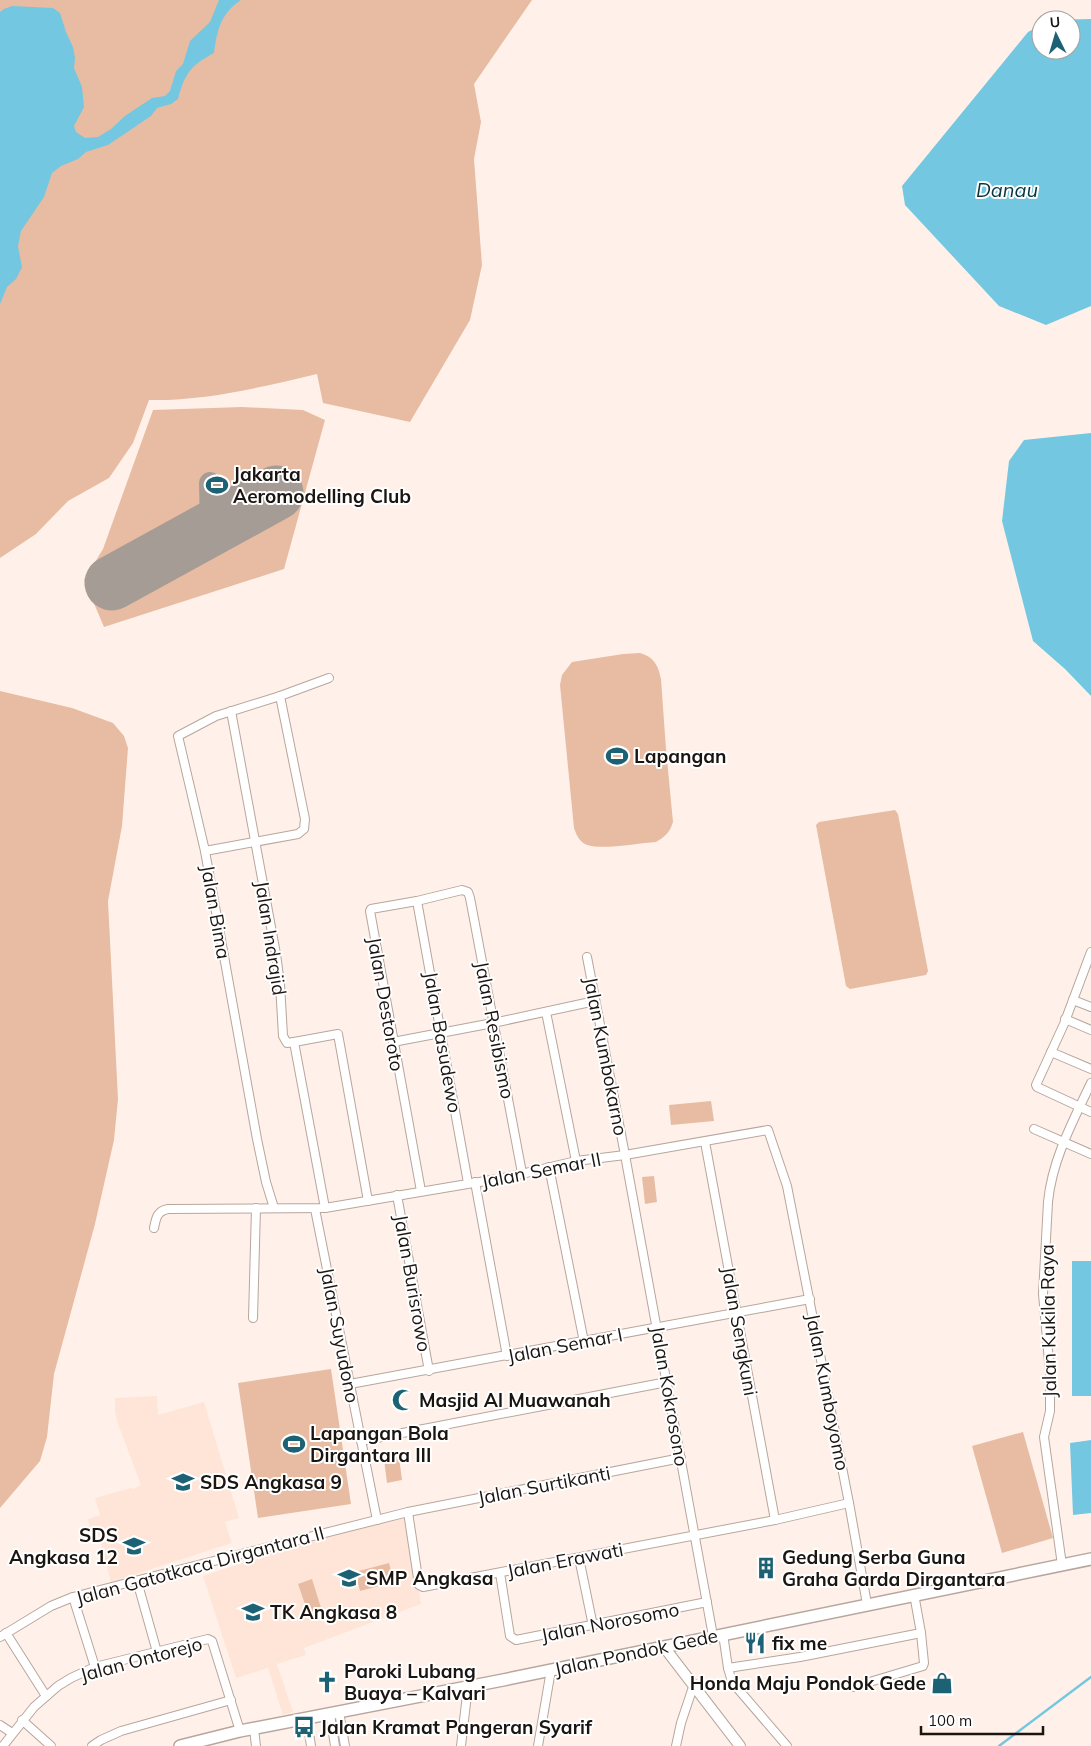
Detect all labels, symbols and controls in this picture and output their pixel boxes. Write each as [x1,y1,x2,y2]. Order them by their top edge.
north arrow [1031,10,1081,60]
text: U [1049,13,1061,31]
water label: Danau [976,177,1038,202]
place label: Jakarta Aeromodelling Club [233,462,411,508]
sports icon: Jakarta Aeromodelling Club [204,472,230,498]
sports icon: Lapangan [604,743,630,769]
place label: Lapangan [634,744,727,768]
street label: Jalan Bima [196,863,236,961]
street label: Jalan Indrajid [250,879,292,997]
street label: Jalan Destoroto [362,935,410,1073]
street label: Jalan Resibismo [470,959,520,1101]
street label: Jalan Basudewo [419,969,467,1115]
street label: Jalan Kumbokarno [579,974,633,1138]
street label: Jalan Semar II [479,1147,603,1193]
street label: Jalan Burisrowo [389,1212,437,1354]
street label: Jalan Kukila Raya [1035,1244,1061,1398]
street label: Jalan Sengkuni [717,1264,763,1398]
street label: Jalan Suyudono [315,1265,365,1405]
street label: Jalan Kumboyomo [801,1311,855,1473]
street label: Jalan Semar I [505,1322,625,1368]
street label: Jalan Kokrosono [646,1324,694,1468]
mosque icon: Masjid Al Muawanah [390,1387,416,1413]
place label: Masjid Al Muawanah [419,1388,611,1412]
place label: Lapangan Bola Dirgantara III [310,1421,449,1467]
sports icon: Lapangan Bola Dirgantara III [281,1431,307,1457]
street label: Jalan Surtikanti [476,1460,612,1510]
school or university icon: SDS Angkasa 9 [170,1469,196,1495]
place label: SDS Angkasa 9 [200,1470,342,1494]
street label: Jalan Gatotkaca Dirgantara II [73,1520,327,1610]
place label: SDS Angkasa 12 [9,1523,118,1569]
school or university icon: SDS Angkasa 12 [121,1533,147,1559]
street label: Jalan Erawati [505,1537,625,1583]
place label: Gedung Serba Guna Graha Garda Dirgantara [782,1545,1006,1591]
building icon: Gedung Serba Guna Graha Garda Dirgantara [753,1555,779,1581]
school or university icon: SMP Angkasa [336,1565,362,1591]
place label: SMP Angkasa [366,1566,494,1590]
street label: Jalan Norosomo [539,1597,681,1647]
school or university icon: TK Angkasa 8 [240,1599,266,1625]
place label: TK Angkasa 8 [270,1600,397,1624]
street label: Jalan Pondok Gede [552,1623,720,1681]
restaurant icon: fix me [742,1630,768,1656]
street label: Jalan Ontorejo [77,1631,205,1687]
place label: fix me [772,1631,827,1655]
place label: Paroki Lubang Buaya – Kalvari [344,1659,486,1705]
church icon: Paroki Lubang Buaya – Kalvari [314,1669,340,1695]
shop icon: Honda Maju Pondok Gede [929,1670,955,1696]
place label: Honda Maju Pondok Gede [690,1671,926,1695]
scale bar [921,1704,1044,1736]
text: 100 m [928,1711,972,1730]
bus stop icon: Jalan Kramat Pangeran Syarif [291,1714,317,1740]
place label: Jalan Kramat Pangeran Syarif [320,1715,593,1739]

